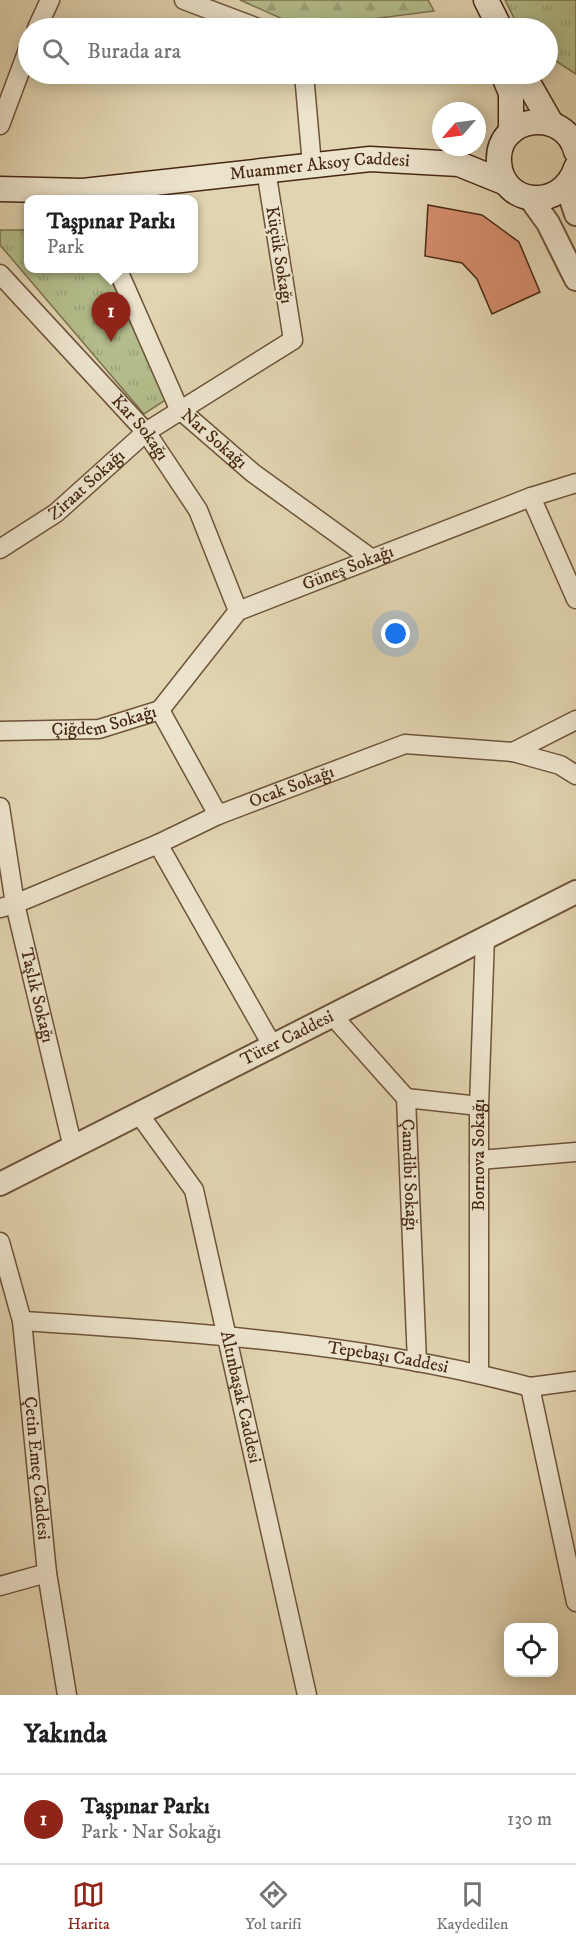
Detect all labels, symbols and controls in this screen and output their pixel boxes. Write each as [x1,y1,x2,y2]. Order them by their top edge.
search box [18,18,558,84]
icon: search [39,35,72,68]
text: Burada ara [87,38,181,65]
north arrow [432,102,486,156]
street label: Muammer Aksoy Caddesi [228,148,410,186]
popup [24,195,198,273]
street label: Küçük Sokağı [260,205,298,305]
text: Taşpınar Parkı [47,208,175,235]
text: Park [47,235,84,260]
pin: 1 [92,292,130,342]
street label: Kar Sokağı [106,390,173,465]
street label: Nar Sokağı [176,404,251,474]
street label: Ziraat Sokağı [45,445,130,526]
street label: Güneş Sokağı [299,541,397,596]
your location [381,619,410,648]
street label: Çiğdem Sokağı [51,701,159,741]
street label: Ocak Sokağı [246,761,337,813]
street label: Taşlık Sokağı [15,946,59,1045]
street label: Tüter Caddesi [237,1006,337,1071]
street label: Bornova Sokağı [468,1098,490,1211]
street label: Çamdibi Sokağı [396,1118,423,1231]
street label: Altınbaşak Caddesi [215,1329,266,1465]
street label: Tepebaşı Caddesi [326,1337,450,1379]
street label: Çetin Emeç Caddesi [19,1395,55,1541]
map controls [504,1623,558,1677]
button: locate [504,1623,558,1677]
text: Yakında [24,1718,107,1751]
text: Taşpınar Parkı [81,1793,210,1820]
text: 1 [40,1807,47,1832]
text: 130 m [507,1807,552,1832]
text: Park · Nar Sokağı [81,1820,221,1845]
tab: Harita [68,1878,110,1934]
tab: Yol tarifi [245,1878,301,1934]
tab: Kaydedilen [436,1878,508,1934]

